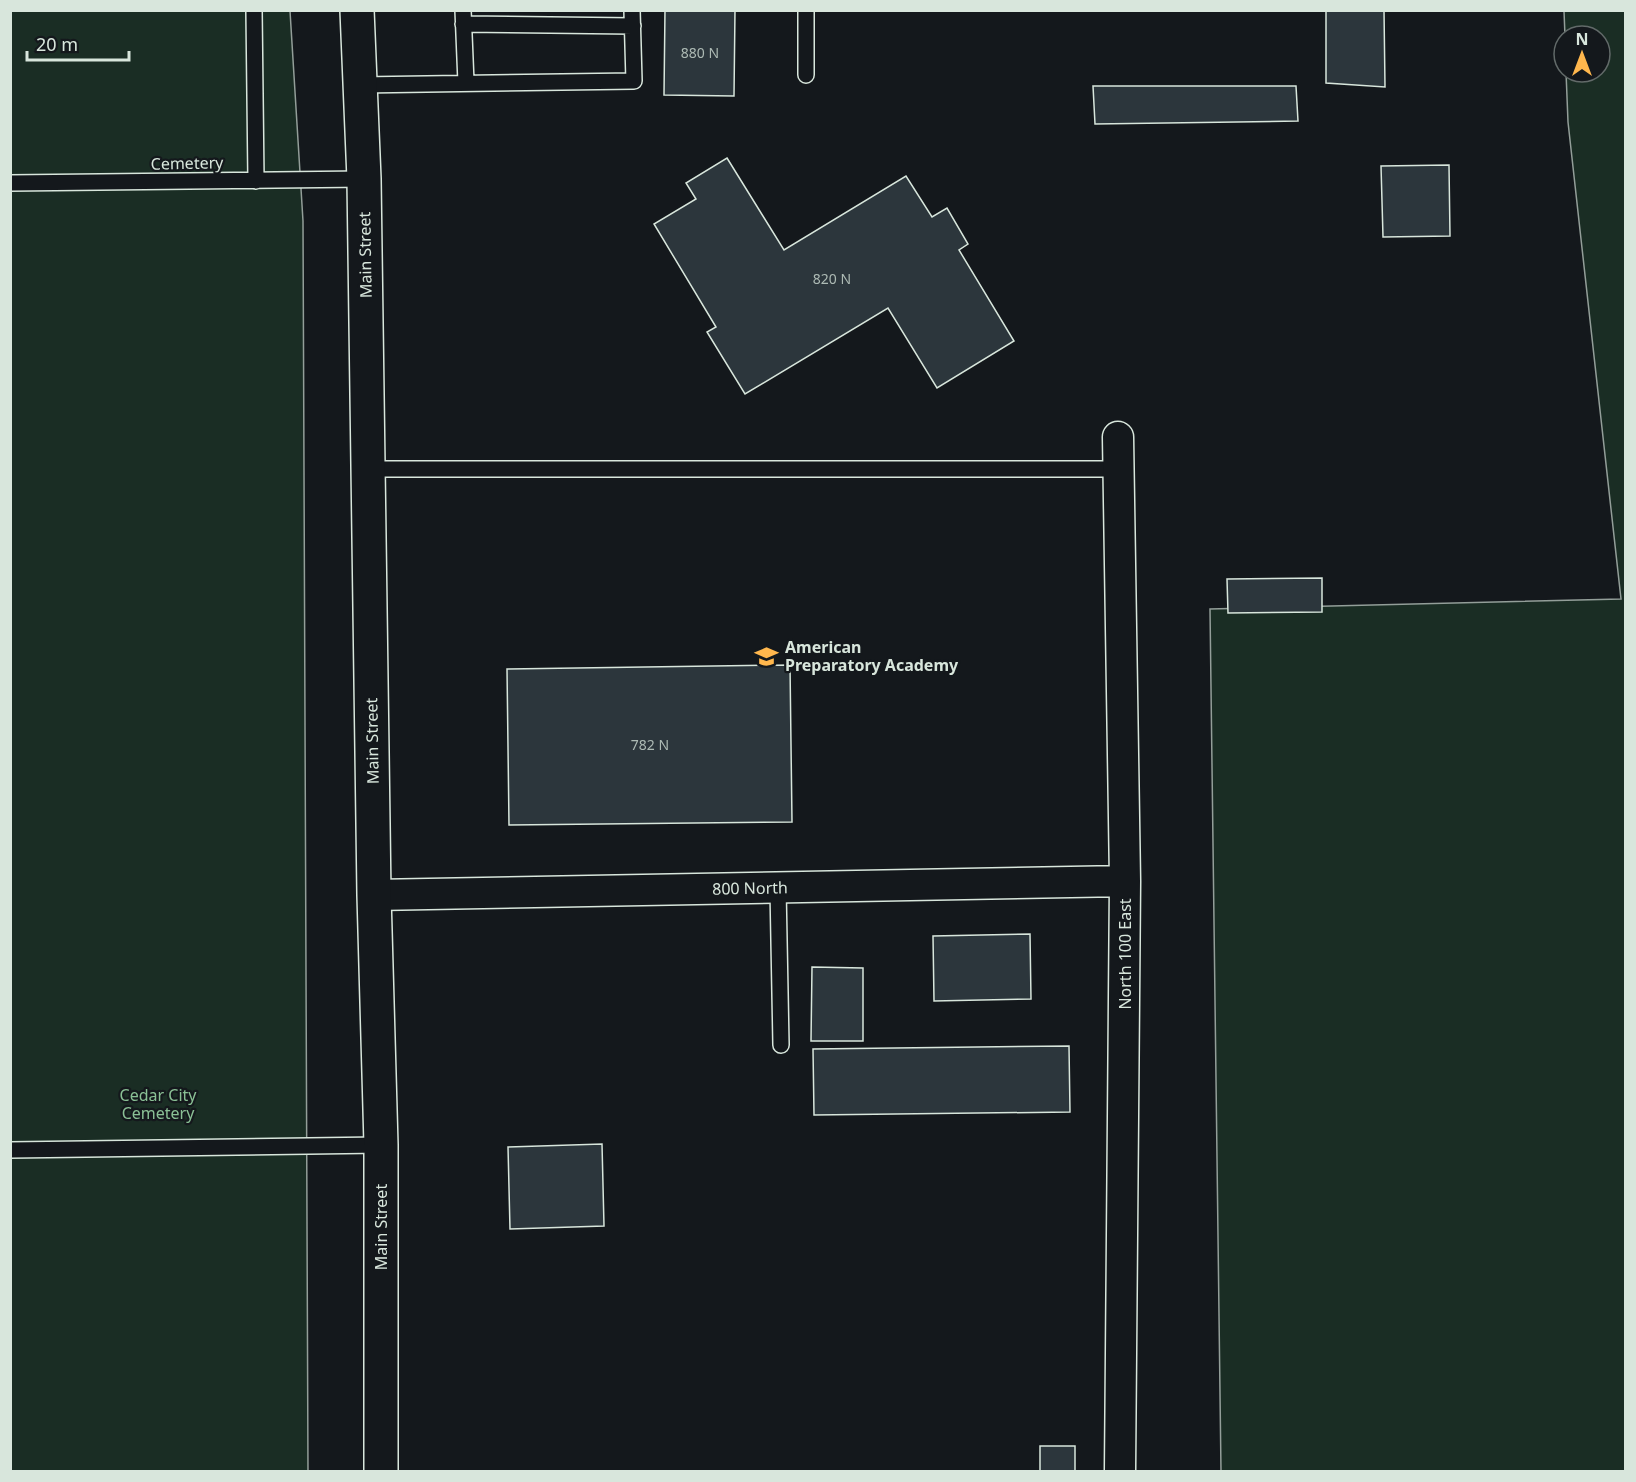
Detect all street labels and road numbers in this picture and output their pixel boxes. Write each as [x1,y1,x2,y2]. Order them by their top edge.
street label: Cemetery [150,151,224,175]
street label: Main Street [353,211,377,298]
street label: Main Street [360,697,384,784]
street label: 800 North [712,876,788,900]
street label: North 100 East [1114,898,1136,1010]
street label: Main Street [370,1184,392,1270]

